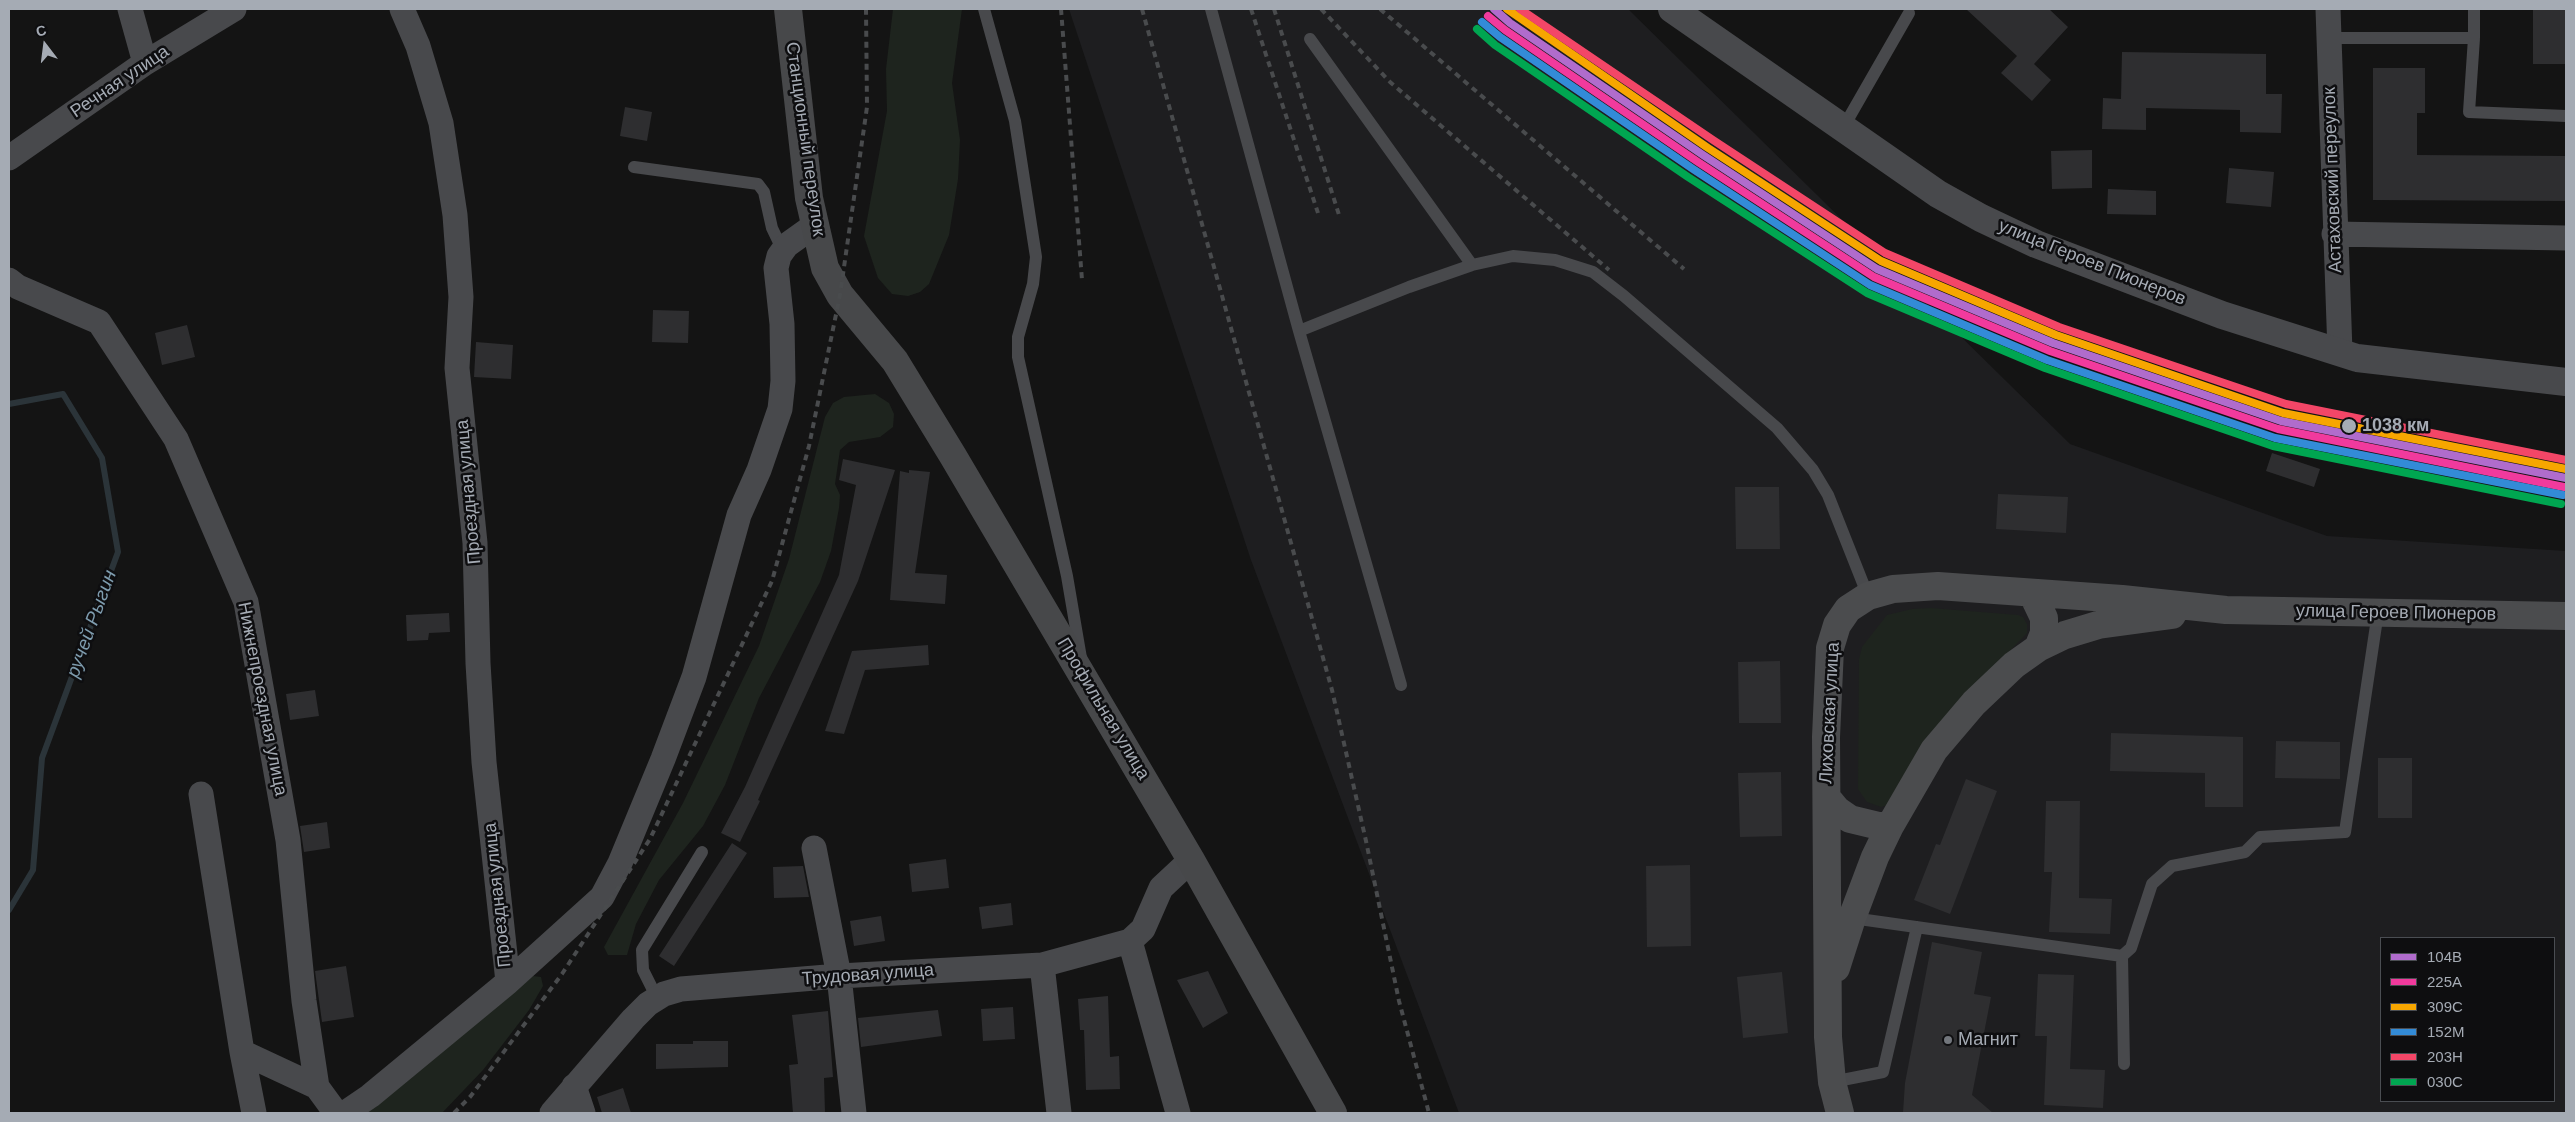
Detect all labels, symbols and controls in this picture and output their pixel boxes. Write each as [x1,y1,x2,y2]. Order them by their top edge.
north arrow [20,20,70,70]
text: С [34,21,48,40]
street label: Станционный переулок [781,40,829,238]
street label: Речная улица [67,41,173,123]
street label: Астаховский переулок [2319,87,2347,273]
street label: улица Героев Пионеров [1995,215,2189,311]
place label: 1038 км [2362,415,2429,437]
marker: 1038 км [2340,417,2358,435]
street label: Проездная улица [452,419,486,565]
water label: ручей Рыгин [62,567,122,681]
street label: Нижнепроездная улица [233,600,291,798]
street label: улица Героев Пионеров [2296,600,2496,626]
street label: Профильная улица [1052,634,1154,784]
street label: Лиховская улица [1816,642,1844,784]
street label: Проездная улица [480,822,516,968]
legend [2380,937,2555,1102]
text: 104В [2427,948,2462,965]
street label: Трудовая улица [801,960,935,990]
text: 225А [2427,973,2462,990]
text: 309С [2427,998,2463,1015]
text: 152М [2427,1023,2465,1040]
place label: Магнит [1958,1029,2018,1051]
marker: Магнит [1942,1034,1954,1046]
text: 203Н [2427,1048,2463,1065]
text: 030C [2427,1073,2463,1090]

